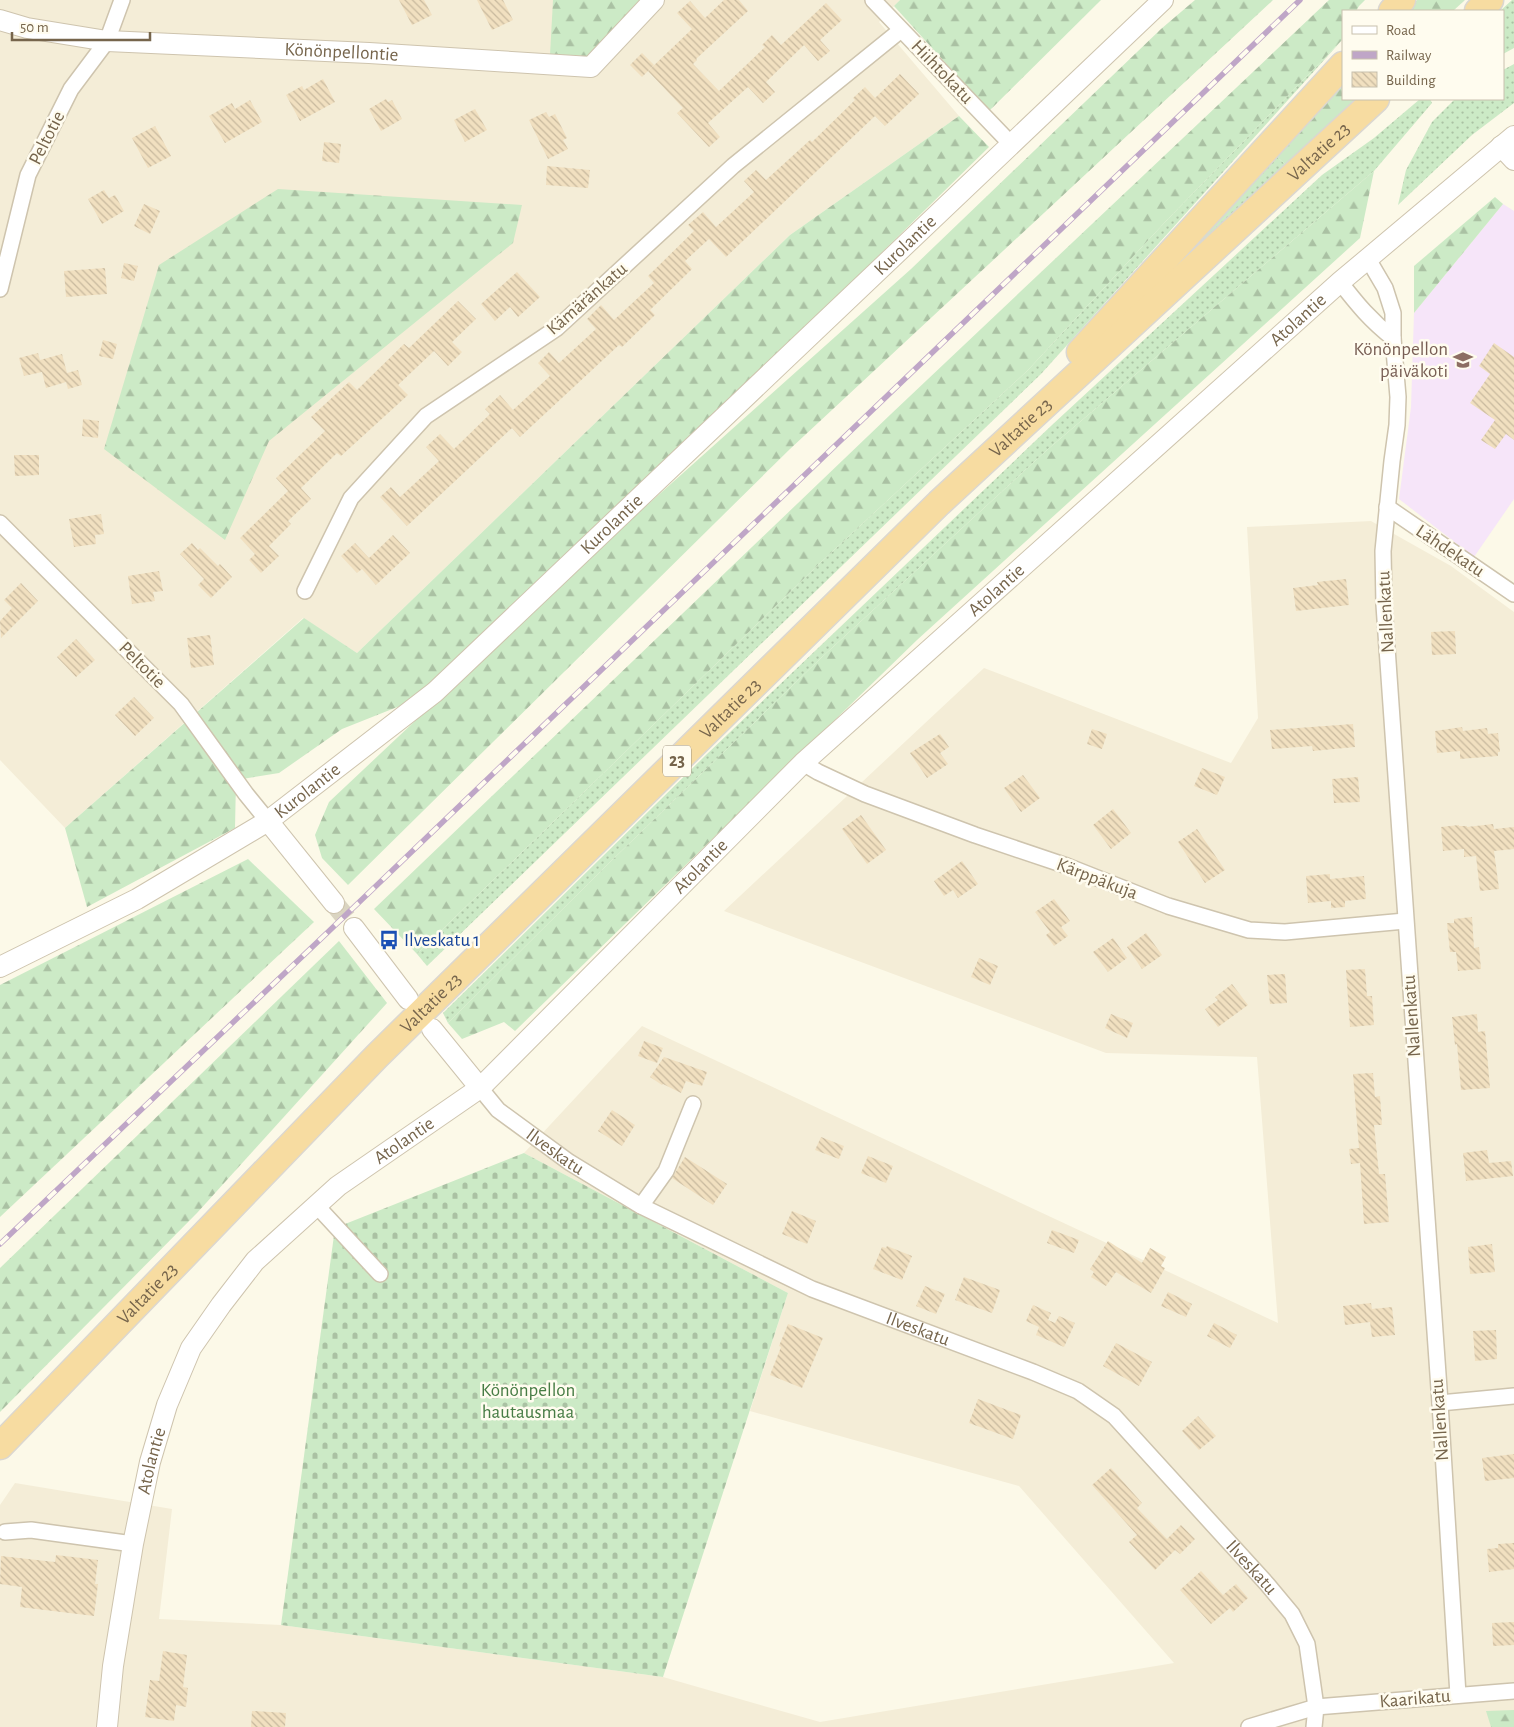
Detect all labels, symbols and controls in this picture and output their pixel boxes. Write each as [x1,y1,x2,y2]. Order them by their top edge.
scale bar [12,10,150,42]
legend [1342,10,1504,100]
text: 50 m [20,20,49,35]
text: Road [1386,23,1416,38]
street label: Hiihtokatu [907,37,977,108]
street label: Könönpellontie [284,40,399,64]
text: Railway [1386,48,1432,63]
text: Building [1386,73,1436,88]
street label: Peltotie [26,108,68,168]
street label: Valtatie 23 [1284,119,1353,185]
street label: Kurolantie [870,212,940,279]
street label: Kämäränkatu [543,259,631,339]
street label: Atolantie [1266,290,1330,350]
place label: Könönpellon päiväkoti [1353,340,1448,381]
school or university icon: Könönpellon päiväkoti [1452,349,1474,371]
street label: Valtatie 23 [986,394,1055,461]
street label: Kurolantie [577,491,646,558]
street label: Lähdekatu [1412,521,1488,581]
street label: Atolantie [964,560,1028,620]
street label: Nallenkatu [1374,570,1398,654]
street label: Peltotie [115,638,169,692]
street label: Valtatie 23 [696,675,764,742]
road number: 23 [663,746,691,776]
street label: Kurolantie [271,759,344,822]
street label: Atolantie [670,835,731,897]
street label: Kärppäkuja [1054,855,1140,903]
bus stop icon: Ilveskatu 1 [378,929,400,951]
place label: Ilveskatu 1 [404,931,480,950]
street label: Valtatie 23 [397,969,465,1037]
street label: Nallenkatu [1400,974,1424,1058]
street label: Atolantie [370,1113,437,1168]
street label: Ilveskatu [523,1124,588,1178]
street label: Valtatie 23 [114,1259,181,1328]
street label: Ilveskatu [884,1308,952,1349]
street label: Nallenkatu [1428,1378,1452,1462]
park label: Könönpellon hautausmaa [481,1381,575,1422]
street label: Atolantie [134,1425,169,1496]
street label: Ilveskatu [1222,1536,1281,1598]
street label: Kaarikatu [1379,1686,1452,1712]

